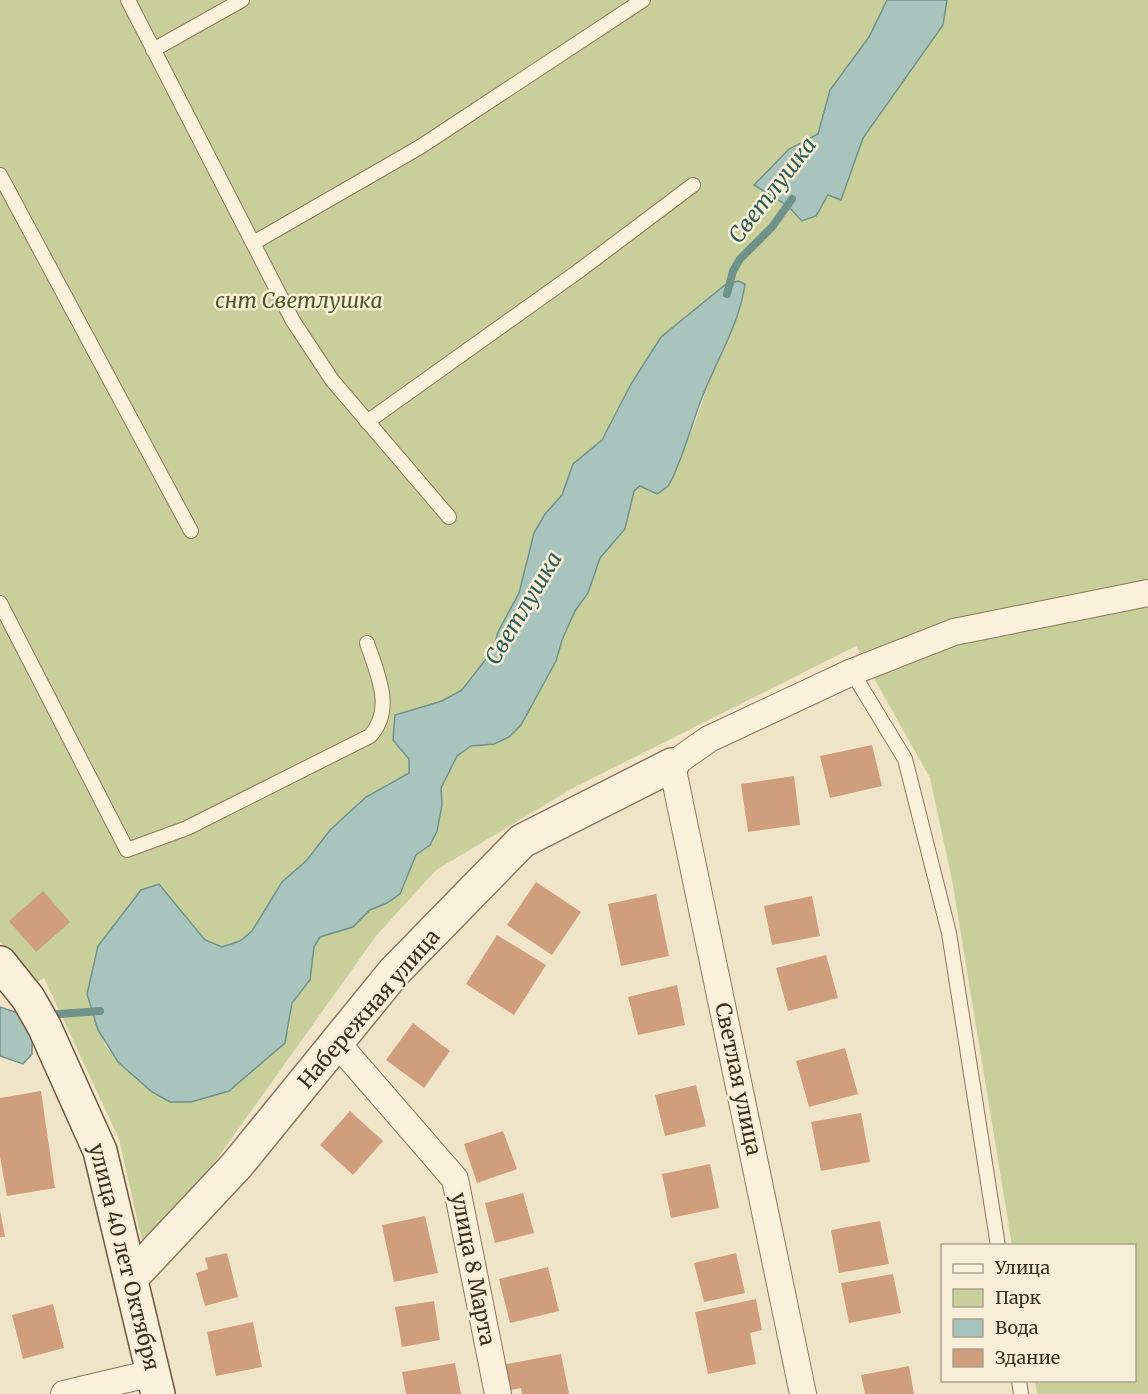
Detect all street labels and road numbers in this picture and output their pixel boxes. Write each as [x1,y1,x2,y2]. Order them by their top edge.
street label: Набережная улица [292,923,445,1094]
street label: Светлая улица [709,1000,768,1158]
street label: улица 40 лет Октября [83,1140,166,1373]
street label: улица 8 Марта [445,1190,502,1348]

